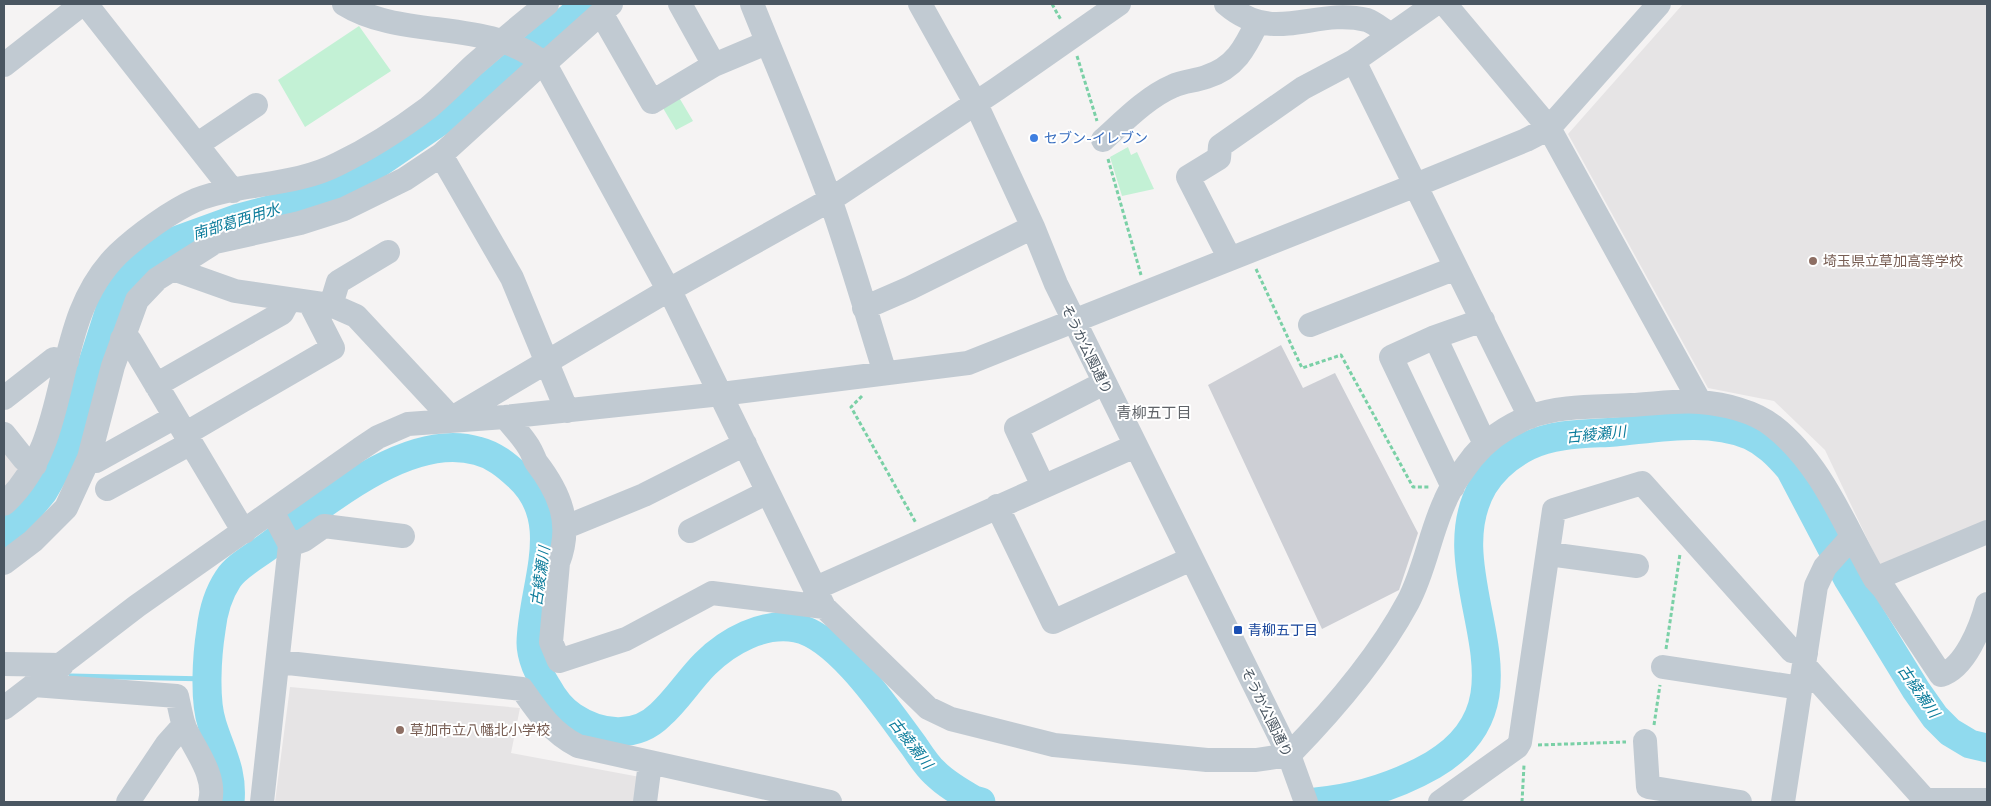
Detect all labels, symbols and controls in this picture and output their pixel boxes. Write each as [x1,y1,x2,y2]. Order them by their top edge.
place label: セブン-イレブン [1044,129,1148,147]
marker: セブン-イレブン [1028,132,1040,144]
water label: 南部葛西用水 [190,198,284,243]
place label: 埼玉県立草加高等学校 [1823,252,1963,270]
marker: 埼玉県立草加高等学校 [1807,255,1819,267]
street label: そうか公園通り [1057,301,1117,397]
district label: 青柳五丁目 [1116,403,1192,422]
water label: 古綾瀬川 [1565,421,1629,447]
water label: 古綾瀬川 [526,543,554,607]
place label: 青柳五丁目 [1248,621,1318,639]
marker: 青柳五丁目 [1232,624,1244,636]
water label: 古綾瀬川 [1894,661,1945,723]
street label: そうか公園通り [1237,664,1297,760]
water label: 古綾瀬川 [885,714,938,774]
place label: 草加市立八幡北小学校 [410,721,550,739]
marker: 草加市立八幡北小学校 [394,724,406,736]

